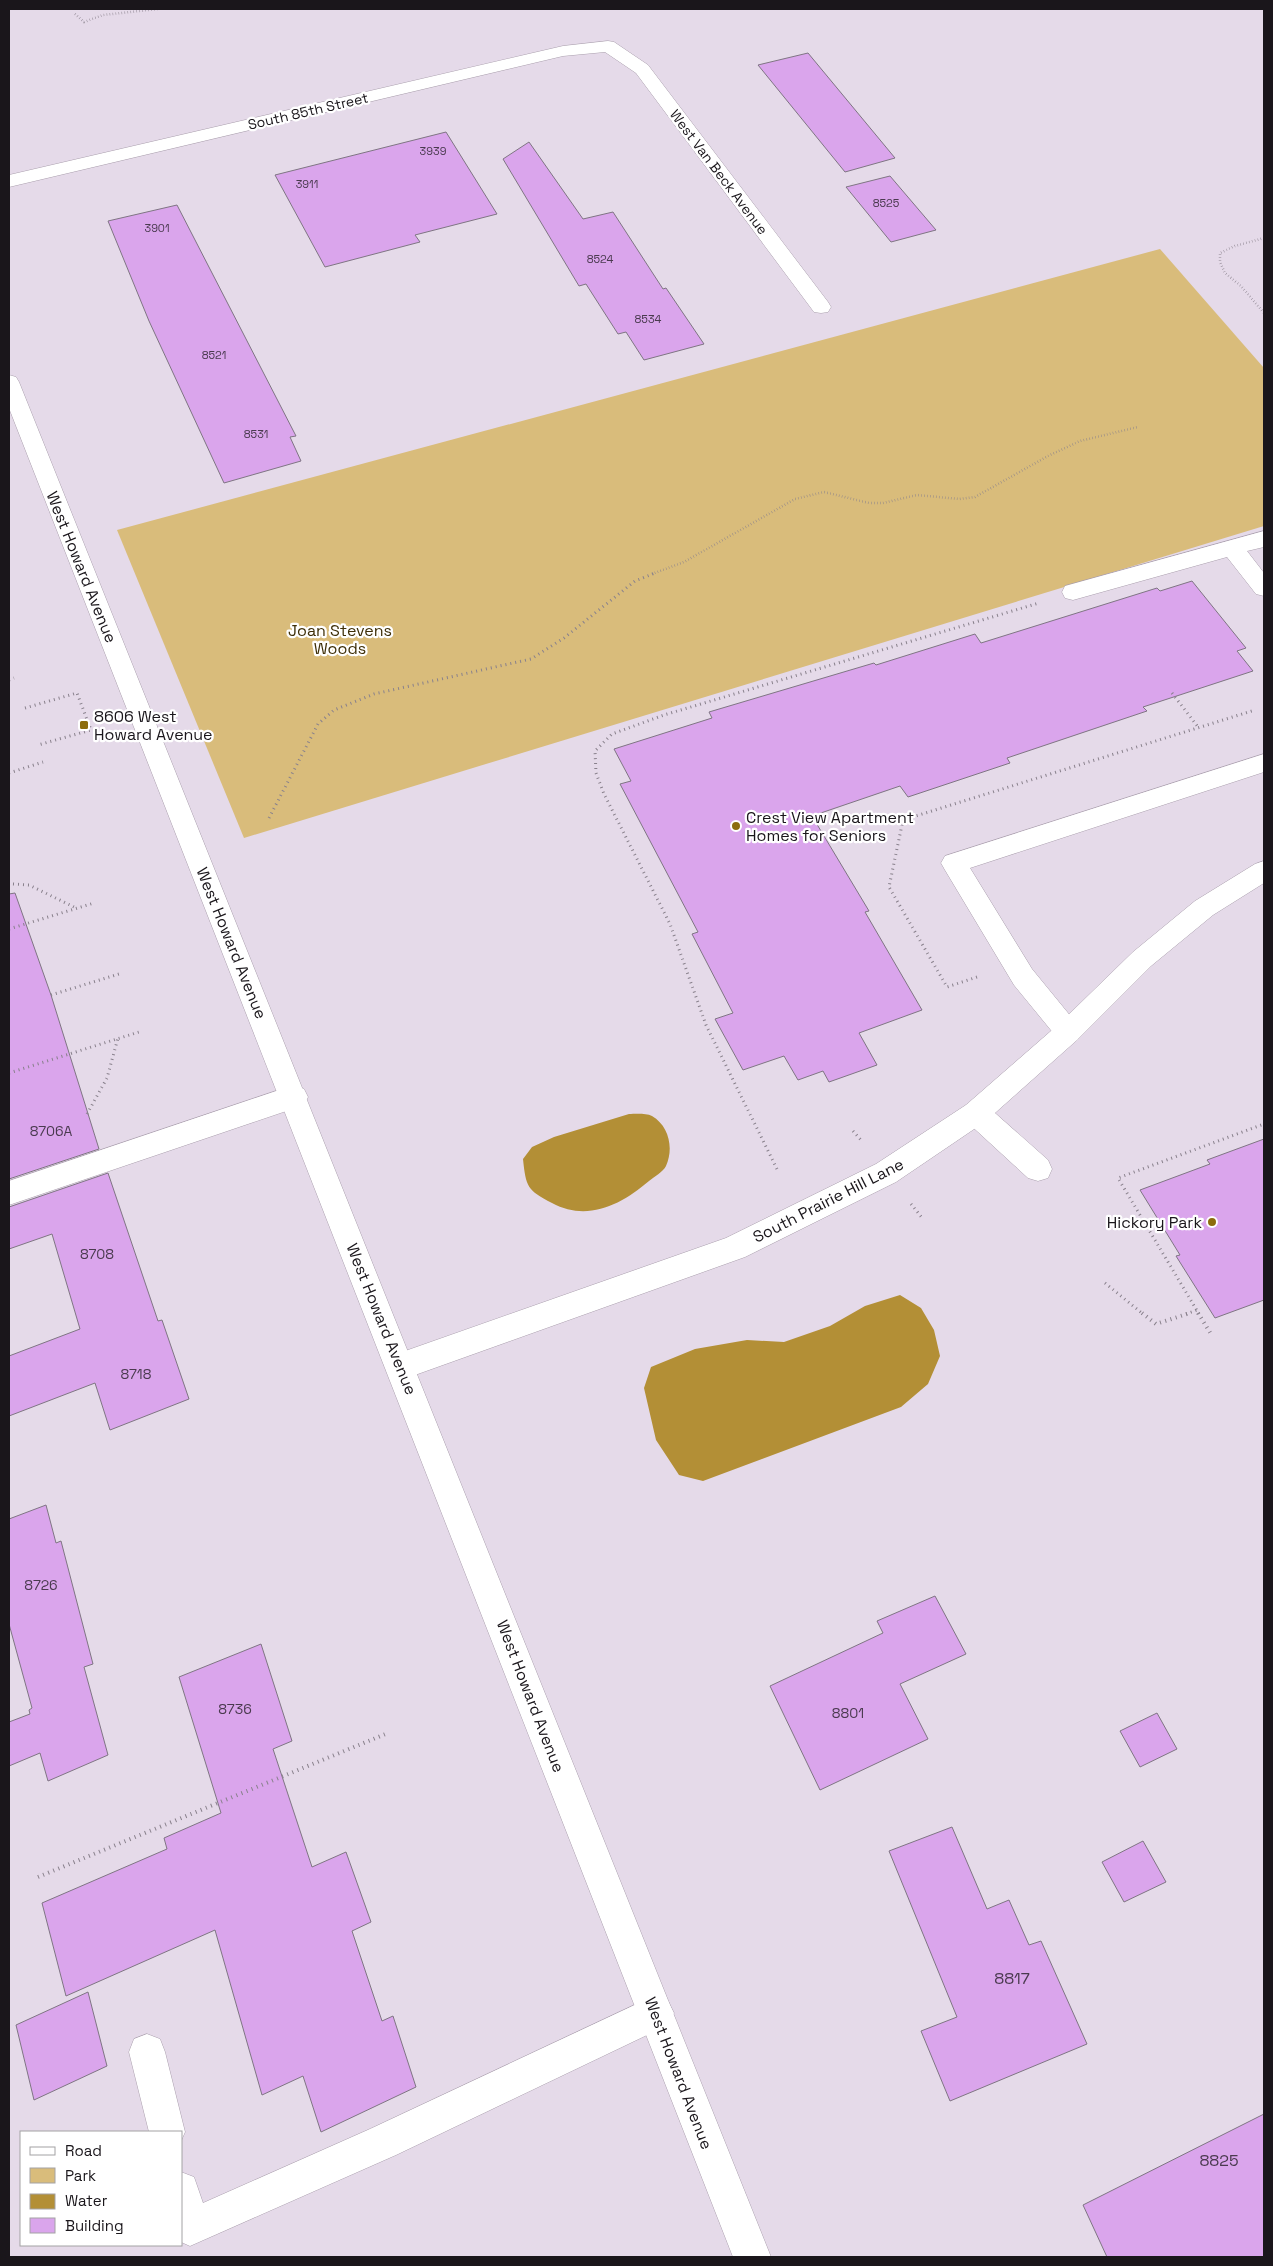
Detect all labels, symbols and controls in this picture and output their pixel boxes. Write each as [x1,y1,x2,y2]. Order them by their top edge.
street label: South 85th Street [246,88,370,134]
street label: West Van Beck Avenue [666,106,772,238]
house number: 3939 [420,144,447,158]
house number: 3911 [296,177,318,191]
house number: 8525 [873,196,900,210]
house number: 3901 [144,221,170,235]
house number: 8524 [587,252,613,266]
house number: 8534 [635,312,662,326]
house number: 8521 [202,348,226,362]
house number: 8531 [244,427,268,441]
street label: West Howard Avenue [42,488,122,646]
park label: Joan Stevens Woods [288,620,392,659]
place label: 8606 West Howard Avenue [94,706,213,745]
marker: 8606 West Howard Avenue [78,719,90,731]
place label: Crest View Apartment Homes for Seniors [746,807,914,846]
marker: Crest View Apartment Homes for Seniors [730,820,742,832]
street label: West Howard Avenue [192,864,272,1022]
house number: 8706A [30,1122,73,1140]
street label: South Prairie Hill Lane [749,1153,907,1248]
place label: Hickory Park [1107,1212,1202,1233]
marker: Hickory Park [1206,1216,1218,1228]
street label: West Howard Avenue [342,1240,422,1398]
house number: 8708 [80,1245,114,1263]
house number: 8718 [121,1365,152,1383]
house number: 8726 [24,1576,58,1594]
street label: West Howard Avenue [492,1617,569,1775]
house number: 8736 [218,1700,252,1718]
house number: 8801 [832,1704,864,1722]
house number: 8817 [994,1968,1030,1989]
street label: West Howard Avenue [640,1994,717,2152]
legend [20,2131,182,2246]
text: Road [65,2141,102,2160]
house number: 8825 [1199,2150,1239,2171]
text: Park [65,2166,96,2185]
text: Water [65,2191,108,2210]
text: Building [65,2216,124,2235]

